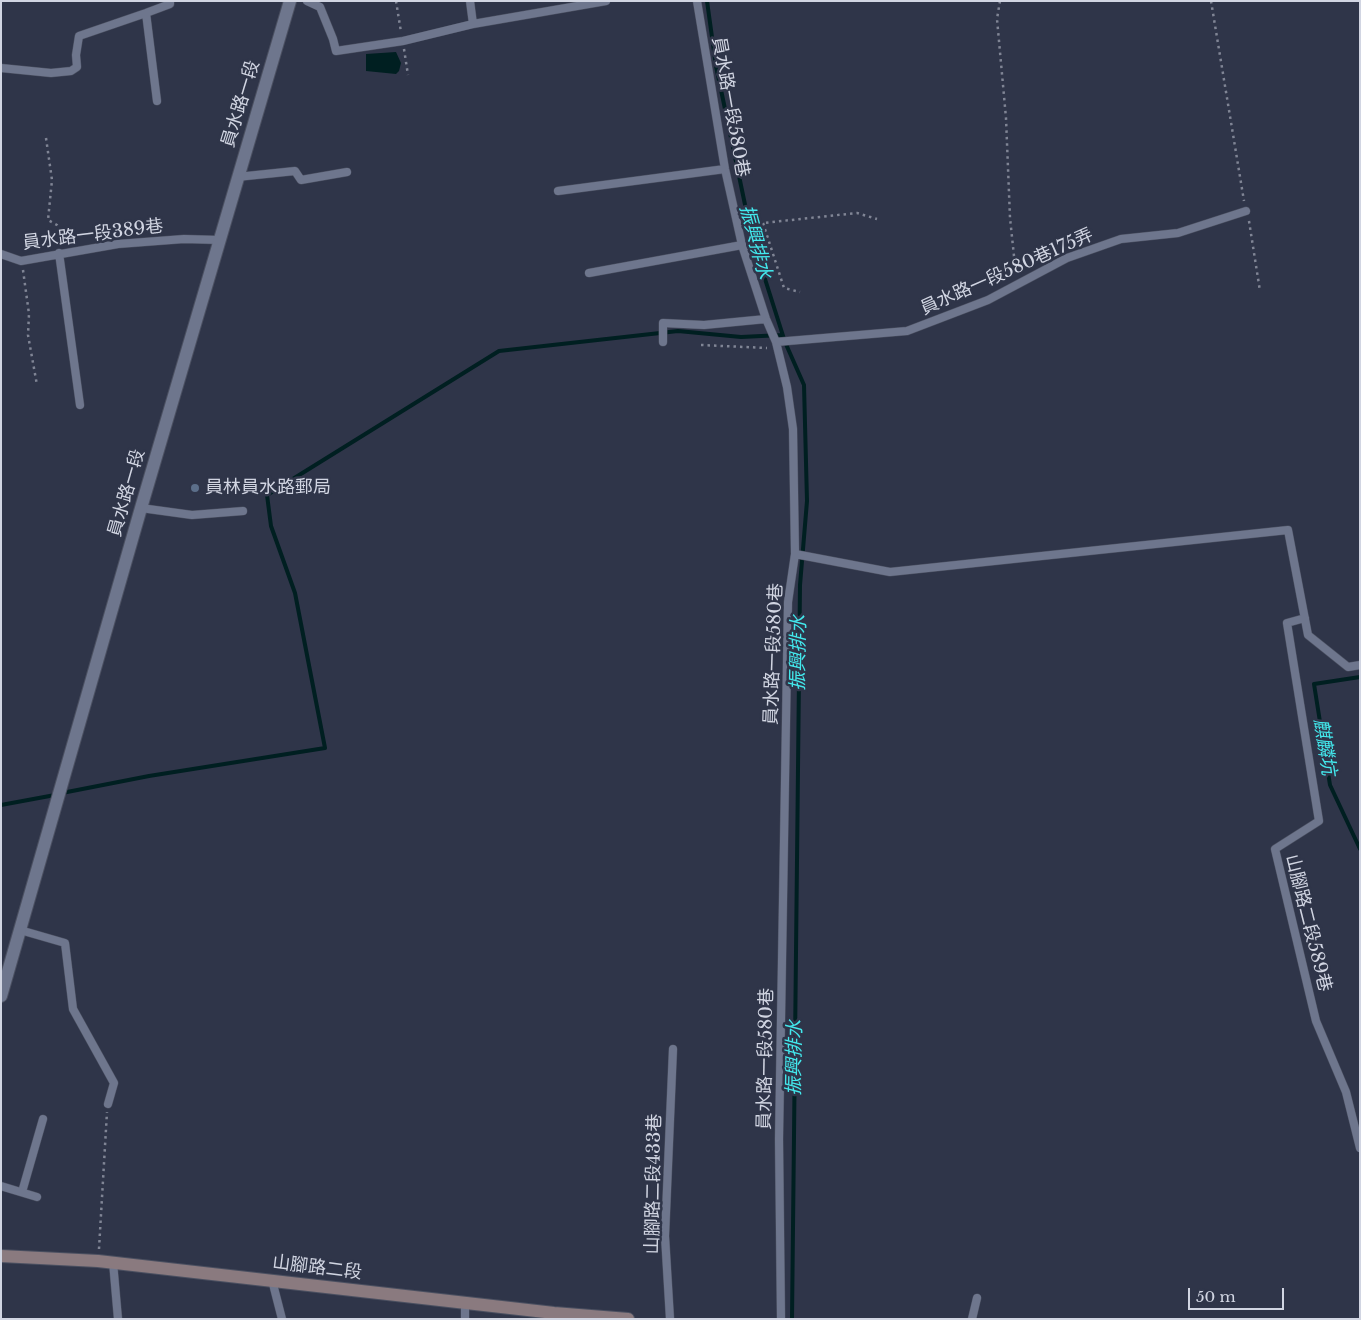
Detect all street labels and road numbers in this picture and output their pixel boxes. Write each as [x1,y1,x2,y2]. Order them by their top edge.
street label: 員水路一段580巷 [707,35,753,179]
street label: 員水路一段 [218,58,264,150]
street label: 員水路一段389巷 [21,216,165,254]
street label: 員水路一段580巷175弄 [917,224,1097,320]
street label: 員水路一段 [104,447,150,539]
street label: 員水路一段580巷 [761,583,787,725]
street label: 山腳路二段589巷 [1281,852,1335,994]
street label: 員水路一段580巷 [754,988,778,1130]
street label: 山腳路二段433巷 [642,1113,666,1255]
street label: 山腳路二段 [271,1252,363,1284]

